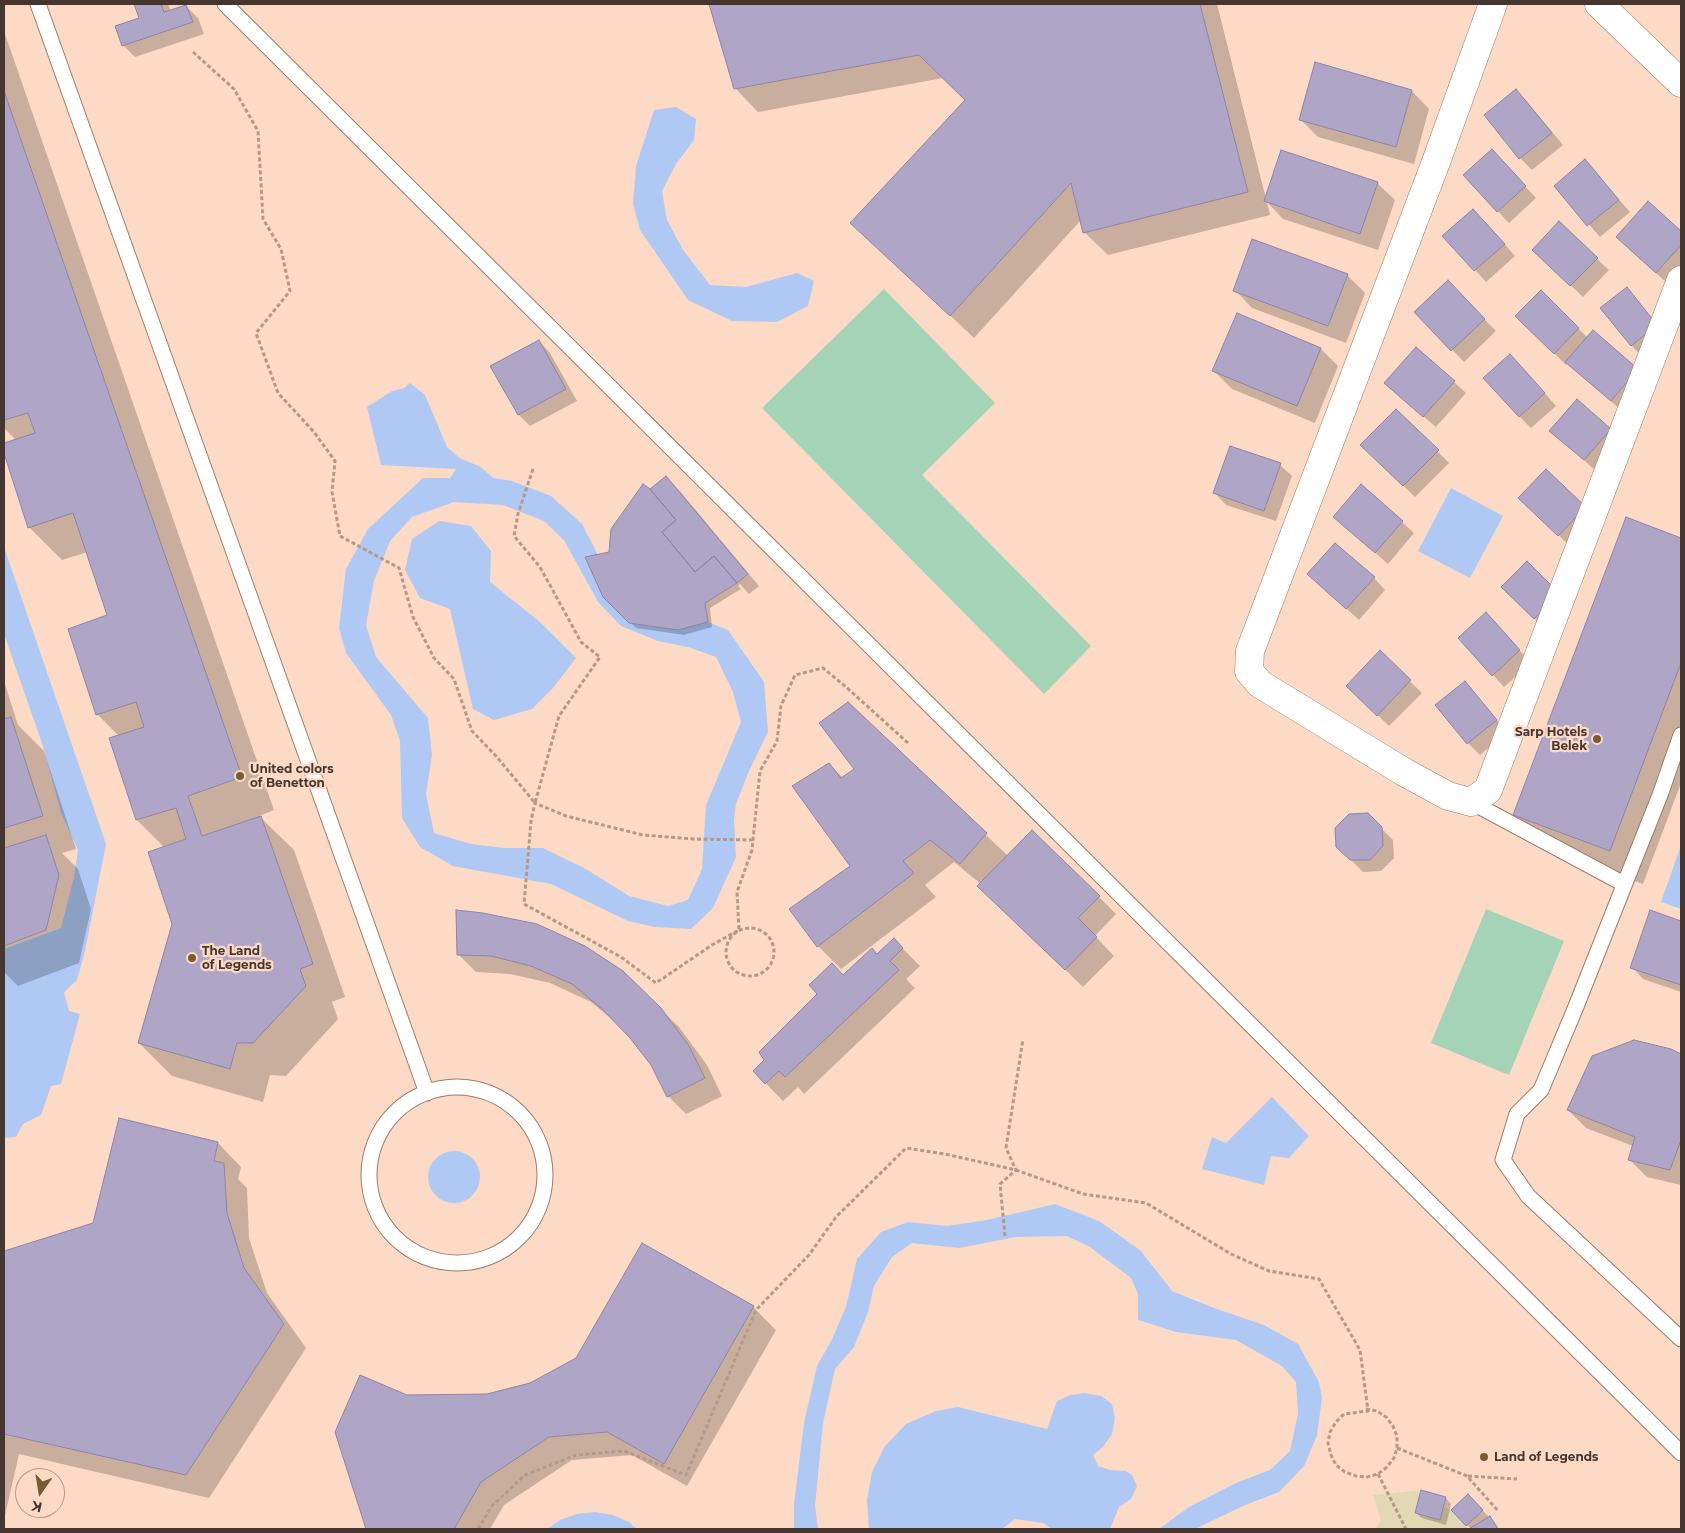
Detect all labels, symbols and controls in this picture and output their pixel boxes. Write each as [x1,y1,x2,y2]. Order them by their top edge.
place label: Sarp Hotels Belek [1515,725,1587,753]
marker: Sarp Hotels Belek [1591,733,1603,745]
place label: United colors of Benetton [250,762,334,790]
marker: United colors of Benetton [234,770,246,782]
place label: The Land of Legends [202,944,272,972]
marker: The Land of Legends [186,952,198,964]
place label: Land of Legends [1494,1450,1598,1464]
marker: Land of Legends [1478,1451,1490,1463]
north arrow [15,1468,65,1518]
text: K [30,1497,44,1517]

